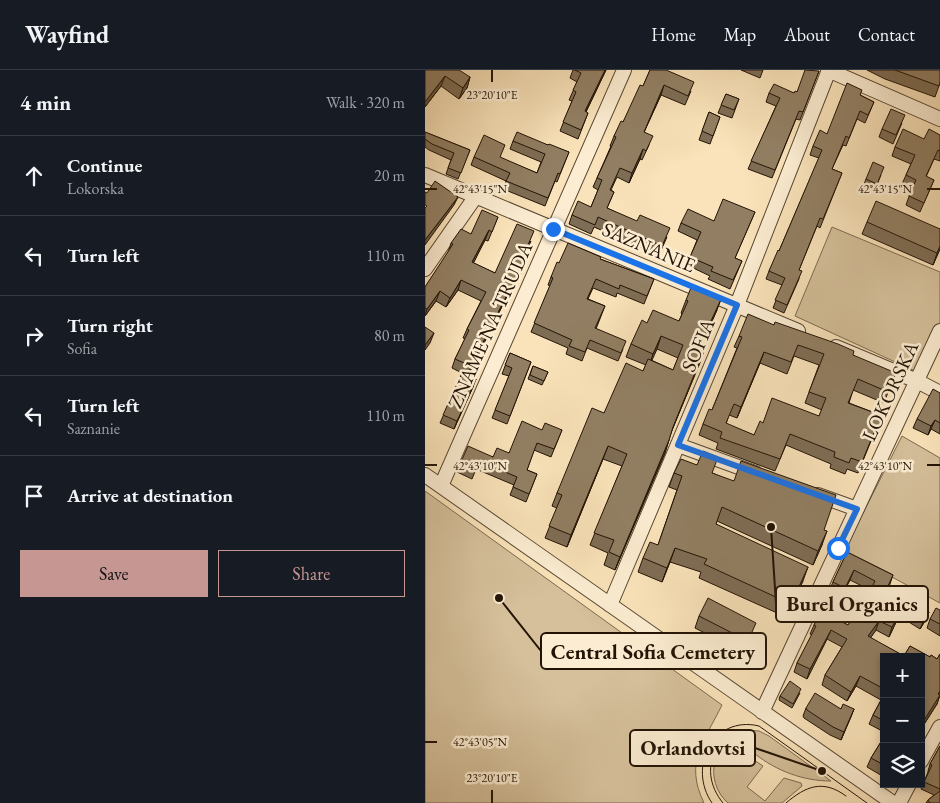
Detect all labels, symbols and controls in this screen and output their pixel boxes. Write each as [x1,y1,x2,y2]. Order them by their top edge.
text: Wayfind [25,19,109,50]
text: Home [651,23,696,46]
text: Map [724,23,756,46]
text: About [784,23,830,46]
text: Contact [858,23,915,46]
text: 23°20'10"E [466,87,518,103]
text: 4 min [20,89,71,116]
text: Walk · 320 m [326,92,405,113]
text: Continue [67,153,142,178]
icon: ahead [20,162,48,190]
text: 20 m [374,165,405,186]
text: Lokorska [67,178,124,199]
text: 42°43'15"N [453,181,507,197]
text: 42°43'15"N [858,181,912,197]
street label: SAZNANIE [598,216,700,278]
route end [542,218,565,241]
street label: ZNAME NA TRUDA [442,238,538,412]
icon: left [20,242,48,270]
text: Turn left [67,243,139,268]
text: 110 m [366,245,405,266]
text: Turn right [67,313,153,338]
street label: SOFIA [675,314,721,376]
icon: right [20,322,48,350]
text: 80 m [374,325,405,346]
street label: LOKORSKA [856,337,924,445]
text: Sofia [67,338,97,359]
text: Turn left [67,393,139,418]
icon: left [20,402,48,430]
text: 110 m [366,405,405,426]
text: Saznanie [67,418,120,439]
text: 42°43'10"N [453,458,507,474]
text: 42°43'10"N [858,458,912,474]
icon: arrive [20,482,48,510]
text: Arrive at destination [67,483,233,508]
route start [827,537,850,560]
button: Save [20,550,208,597]
button: Share [218,550,405,597]
callout: Burel Organics [776,586,928,622]
text: Burel Organics [786,590,918,617]
callout: Central Sofia Cemetery [541,633,766,669]
text: Central Sofia Cemetery [551,638,756,665]
map controls [880,653,925,788]
button: + [880,653,925,698]
button: − [880,698,925,743]
callout: Orlandovtsi [630,730,755,766]
text: 42°43'05"N [453,734,507,750]
text: Orlandovtsi [640,734,746,761]
button: layers [880,743,925,788]
text: 23°20'10"E [466,770,518,786]

